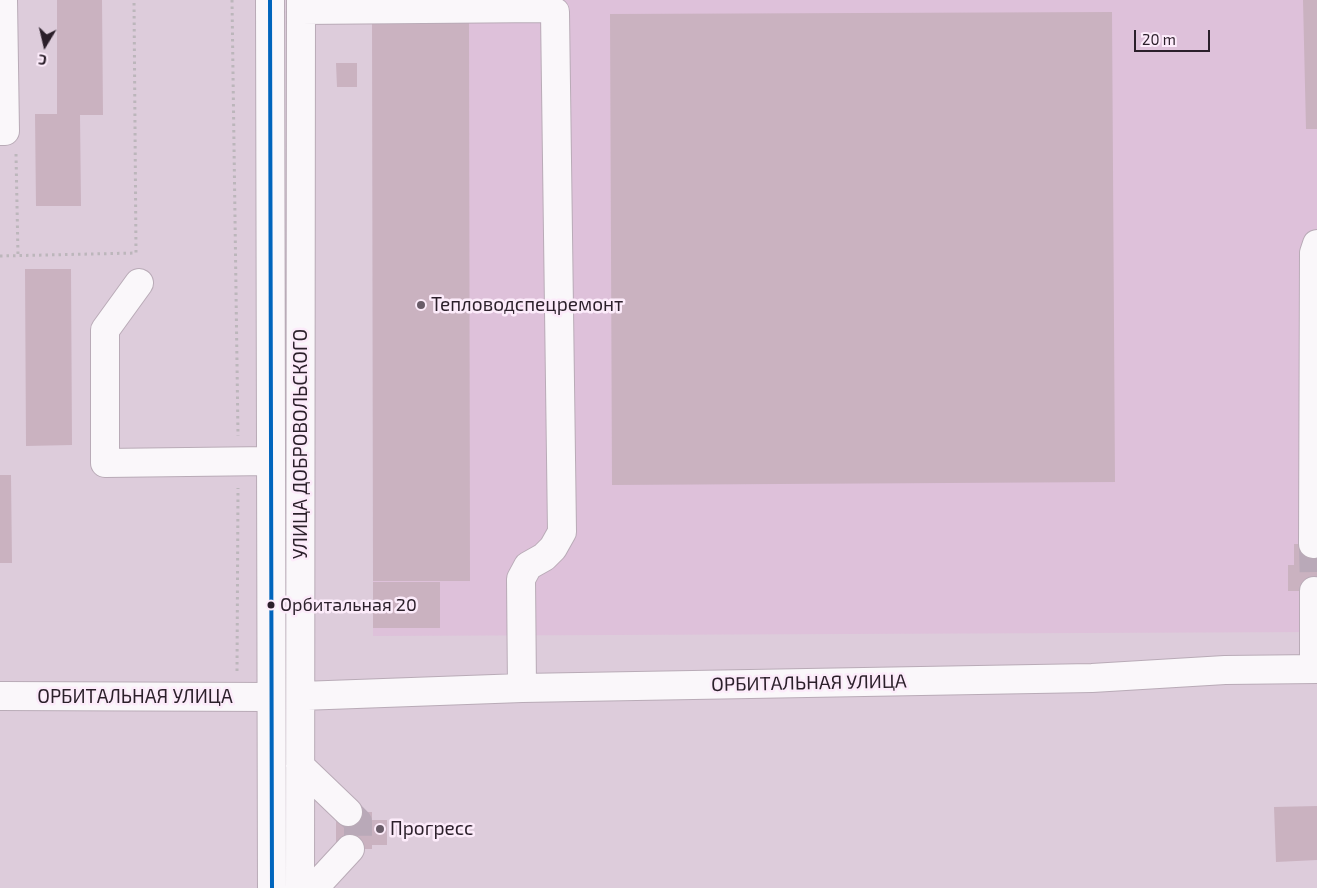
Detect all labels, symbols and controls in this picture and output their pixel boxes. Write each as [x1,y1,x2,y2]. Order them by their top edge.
north arrow [20,20,70,70]
scale bar [1137,20,1213,52]
text: 20 m [1142,30,1176,48]
text: С [37,51,48,69]
place label: Тепловодспецремонт [431,294,623,316]
marker: Тепловодспецремонт [415,299,427,311]
street label: УЛИЦА ДОБРОВОЛЬСКОГО [290,329,312,559]
place label: Орбитальная 20 [280,594,417,616]
marker: Орбитальная 20 [266,600,276,610]
street label: ОРБИТАЛЬНАЯ УЛИЦА [711,670,907,696]
street label: ОРБИТАЛЬНАЯ УЛИЦА [37,686,233,708]
place label: Прогресс [390,818,473,840]
marker: Прогресс [374,823,386,835]

